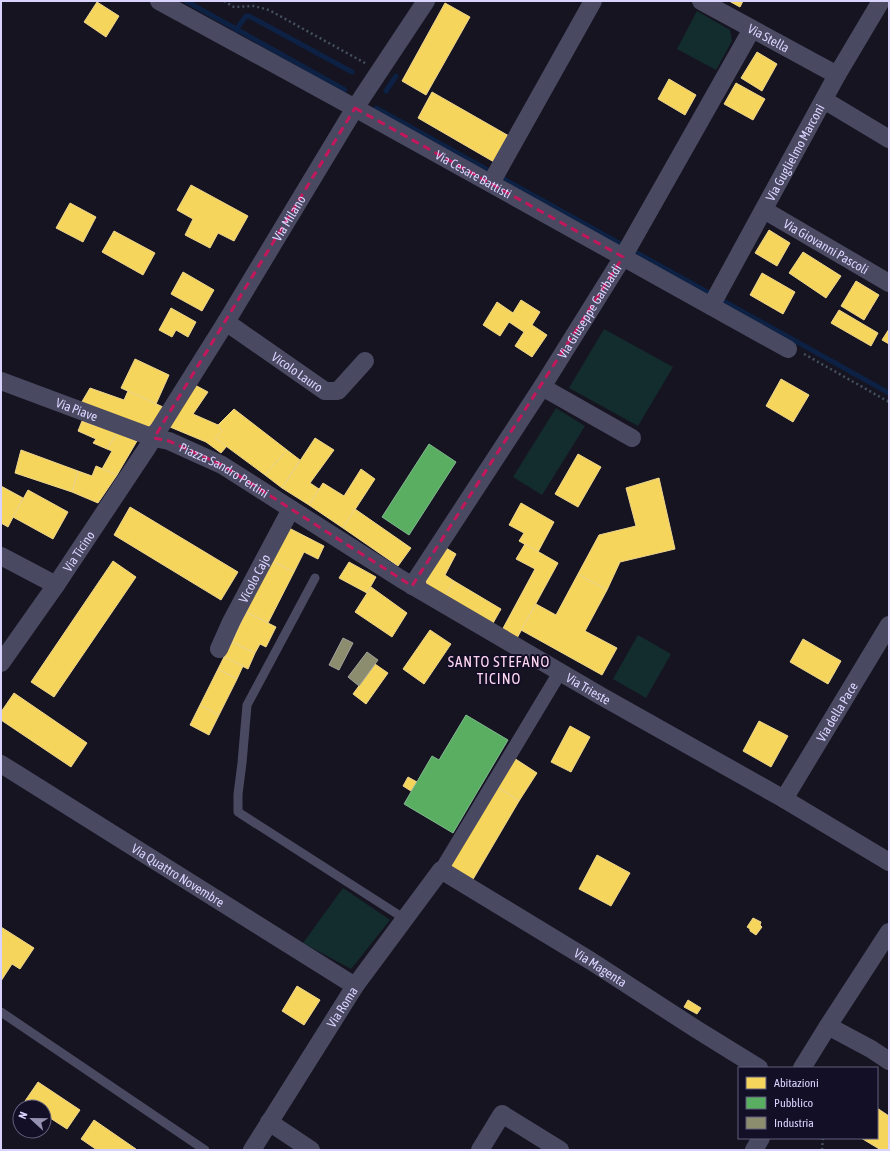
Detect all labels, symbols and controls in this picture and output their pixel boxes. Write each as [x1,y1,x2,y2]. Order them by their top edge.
street label: Via Stella [745,20,792,55]
street label: Via Guglielmo Marconi [762,101,827,203]
street label: Via Cesare Battisti [433,147,514,201]
street label: Via Milano [269,192,308,244]
street label: Via Giovanni Pascoli [781,216,871,277]
street label: Via Giuseppe Garibaldi [554,261,624,361]
street label: Vicolo Lauro [269,349,326,395]
street label: Via Piave [54,395,100,424]
street label: Piazza Sandro Pertini [177,439,272,500]
street label: Via Ticino [59,528,97,574]
street label: Vicolo Cajo [235,552,273,605]
district label: SANTO STEFANO TICINO [448,653,550,687]
street label: Via Trieste [563,670,613,707]
street label: Via della Pace [813,679,860,744]
street label: Via Quattro Novembre [129,840,227,910]
street label: Via Magenta [572,945,630,990]
street label: Via Roma [323,984,360,1030]
legend [738,1067,878,1139]
text: Abitazioni [774,1076,819,1090]
text: Pubblico [774,1096,813,1110]
north arrow [12,1099,52,1139]
text: N [16,1110,30,1121]
text: Industria [774,1116,814,1130]

